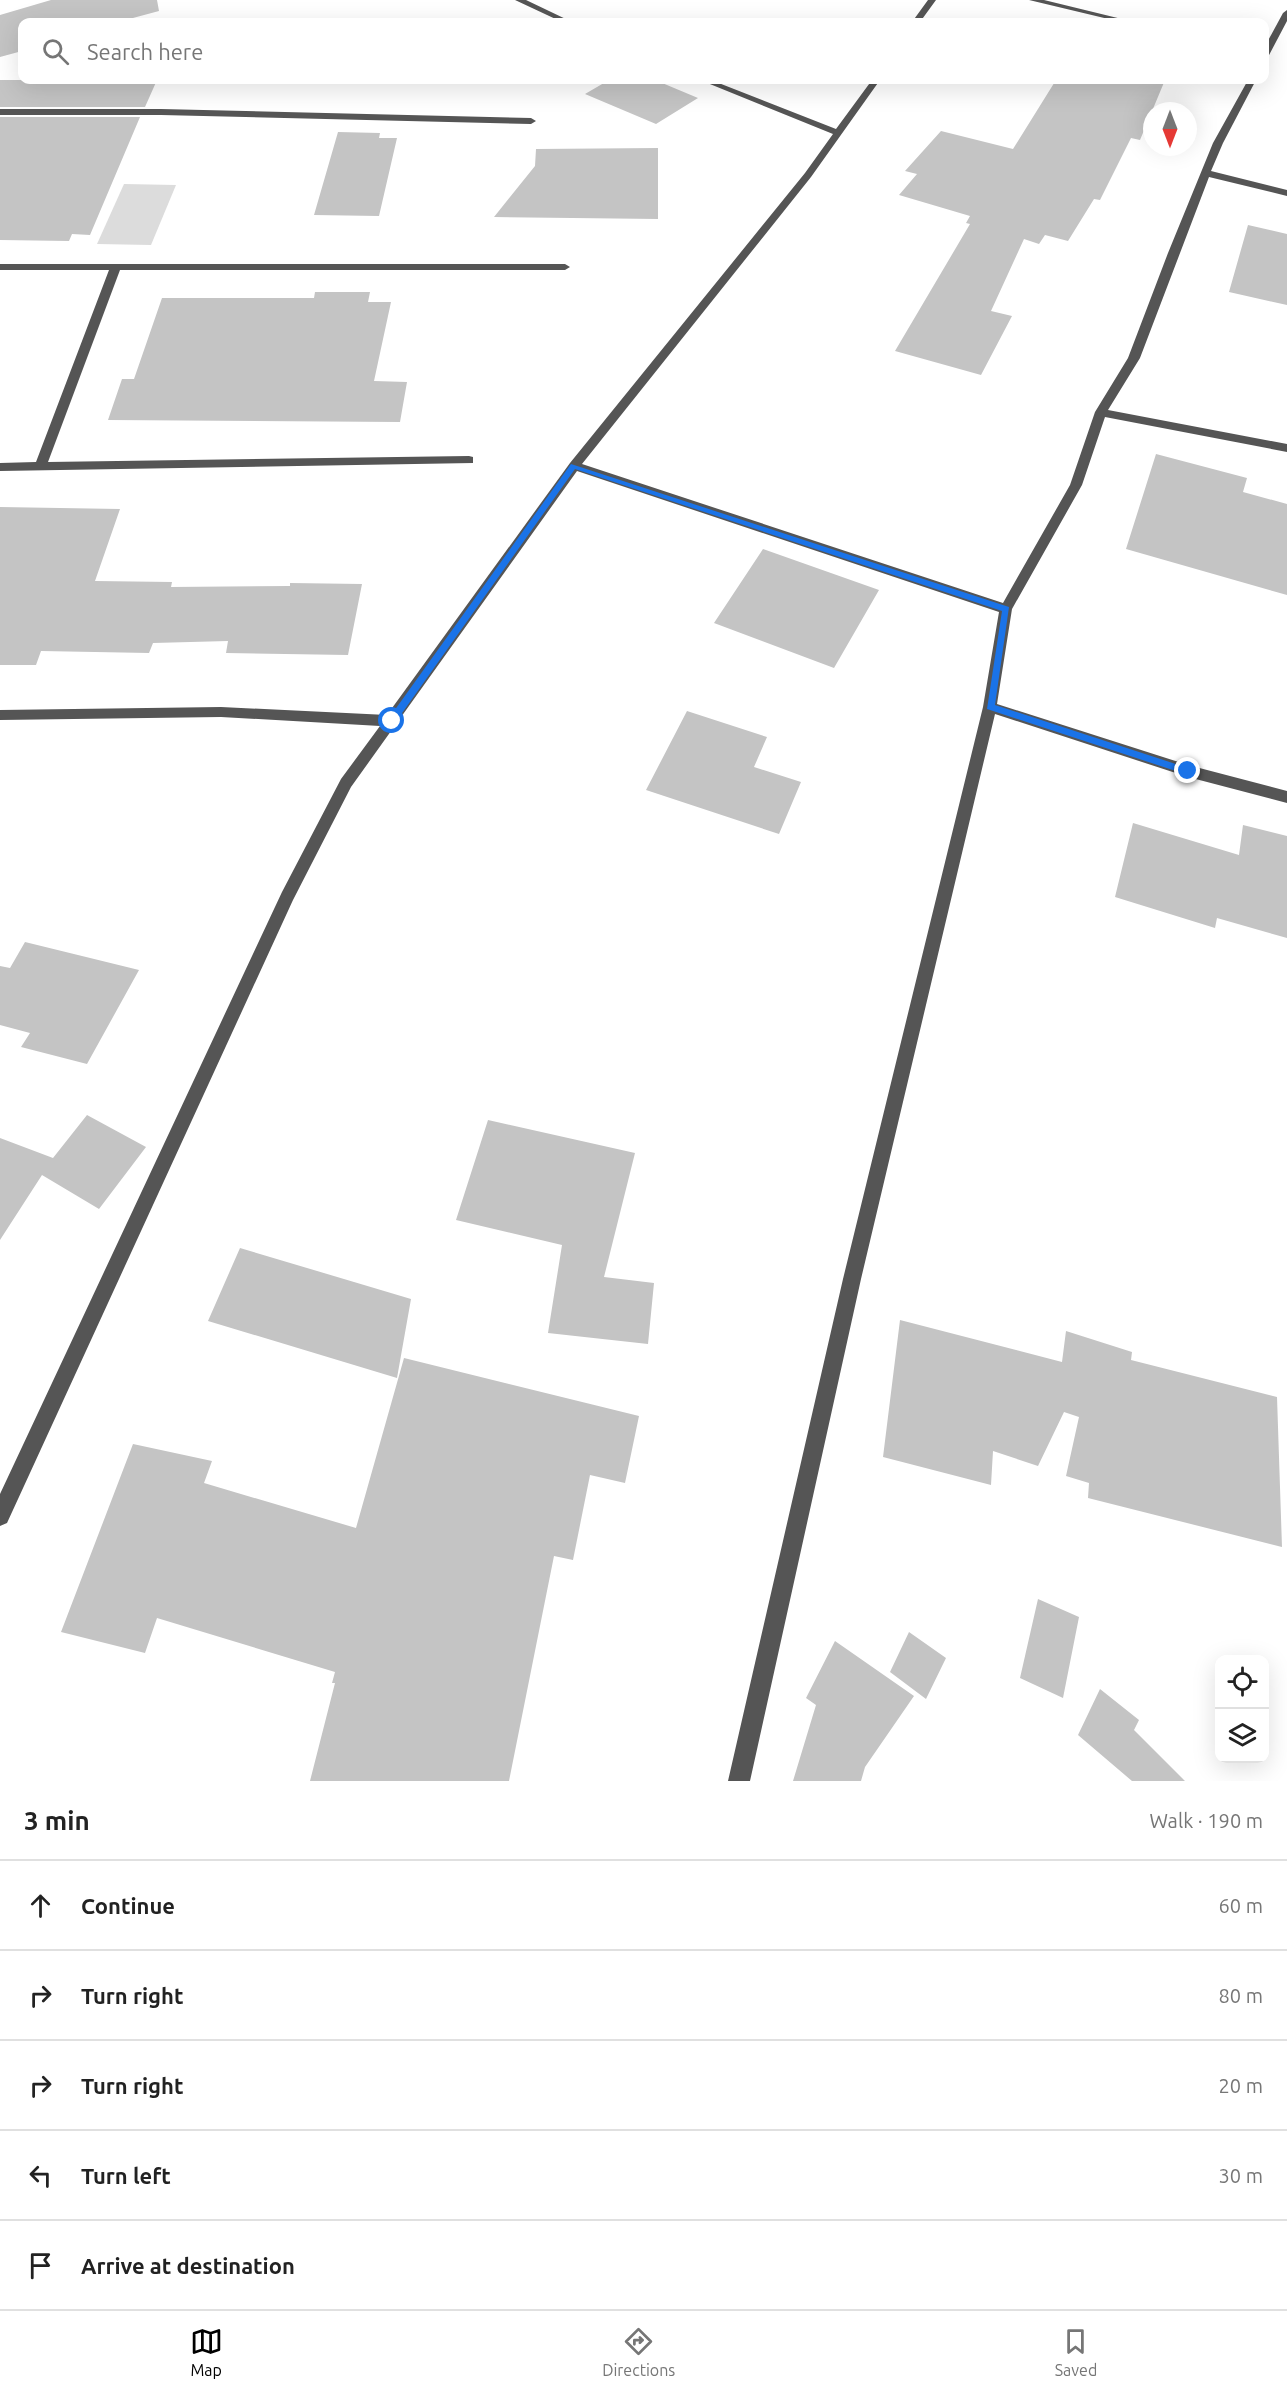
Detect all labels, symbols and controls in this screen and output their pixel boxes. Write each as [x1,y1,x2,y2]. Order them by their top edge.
search box [18,18,1269,84]
icon: search [39,35,72,68]
text: Search here [87,39,203,64]
north arrow [1143,102,1197,156]
route start [378,707,404,733]
route end [1174,757,1200,783]
map controls [1215,1655,1269,1763]
button: locate [1215,1655,1269,1709]
button: layers [1215,1709,1269,1763]
text: 3 min [24,1806,90,1835]
text: Walk · 190 m [1150,1809,1263,1832]
icon: ahead [24,1889,57,1922]
text: Continue [81,1893,175,1918]
text: 60 m [1219,1894,1263,1917]
icon: right [24,1979,57,2012]
text: Turn right [81,1983,183,2008]
text: 80 m [1219,1984,1263,2007]
icon: right [24,2069,57,2102]
text: Turn right [81,2073,183,2098]
text: 20 m [1219,2074,1263,2097]
icon: left [24,2159,57,2192]
text: Turn left [81,2163,171,2188]
text: 30 m [1219,2164,1263,2187]
icon: arrive [24,2249,57,2282]
text: Arrive at destination [81,2253,295,2278]
tab: Map [190,2325,223,2379]
tab: Directions [602,2325,675,2379]
tab: Saved [1055,2325,1097,2379]

